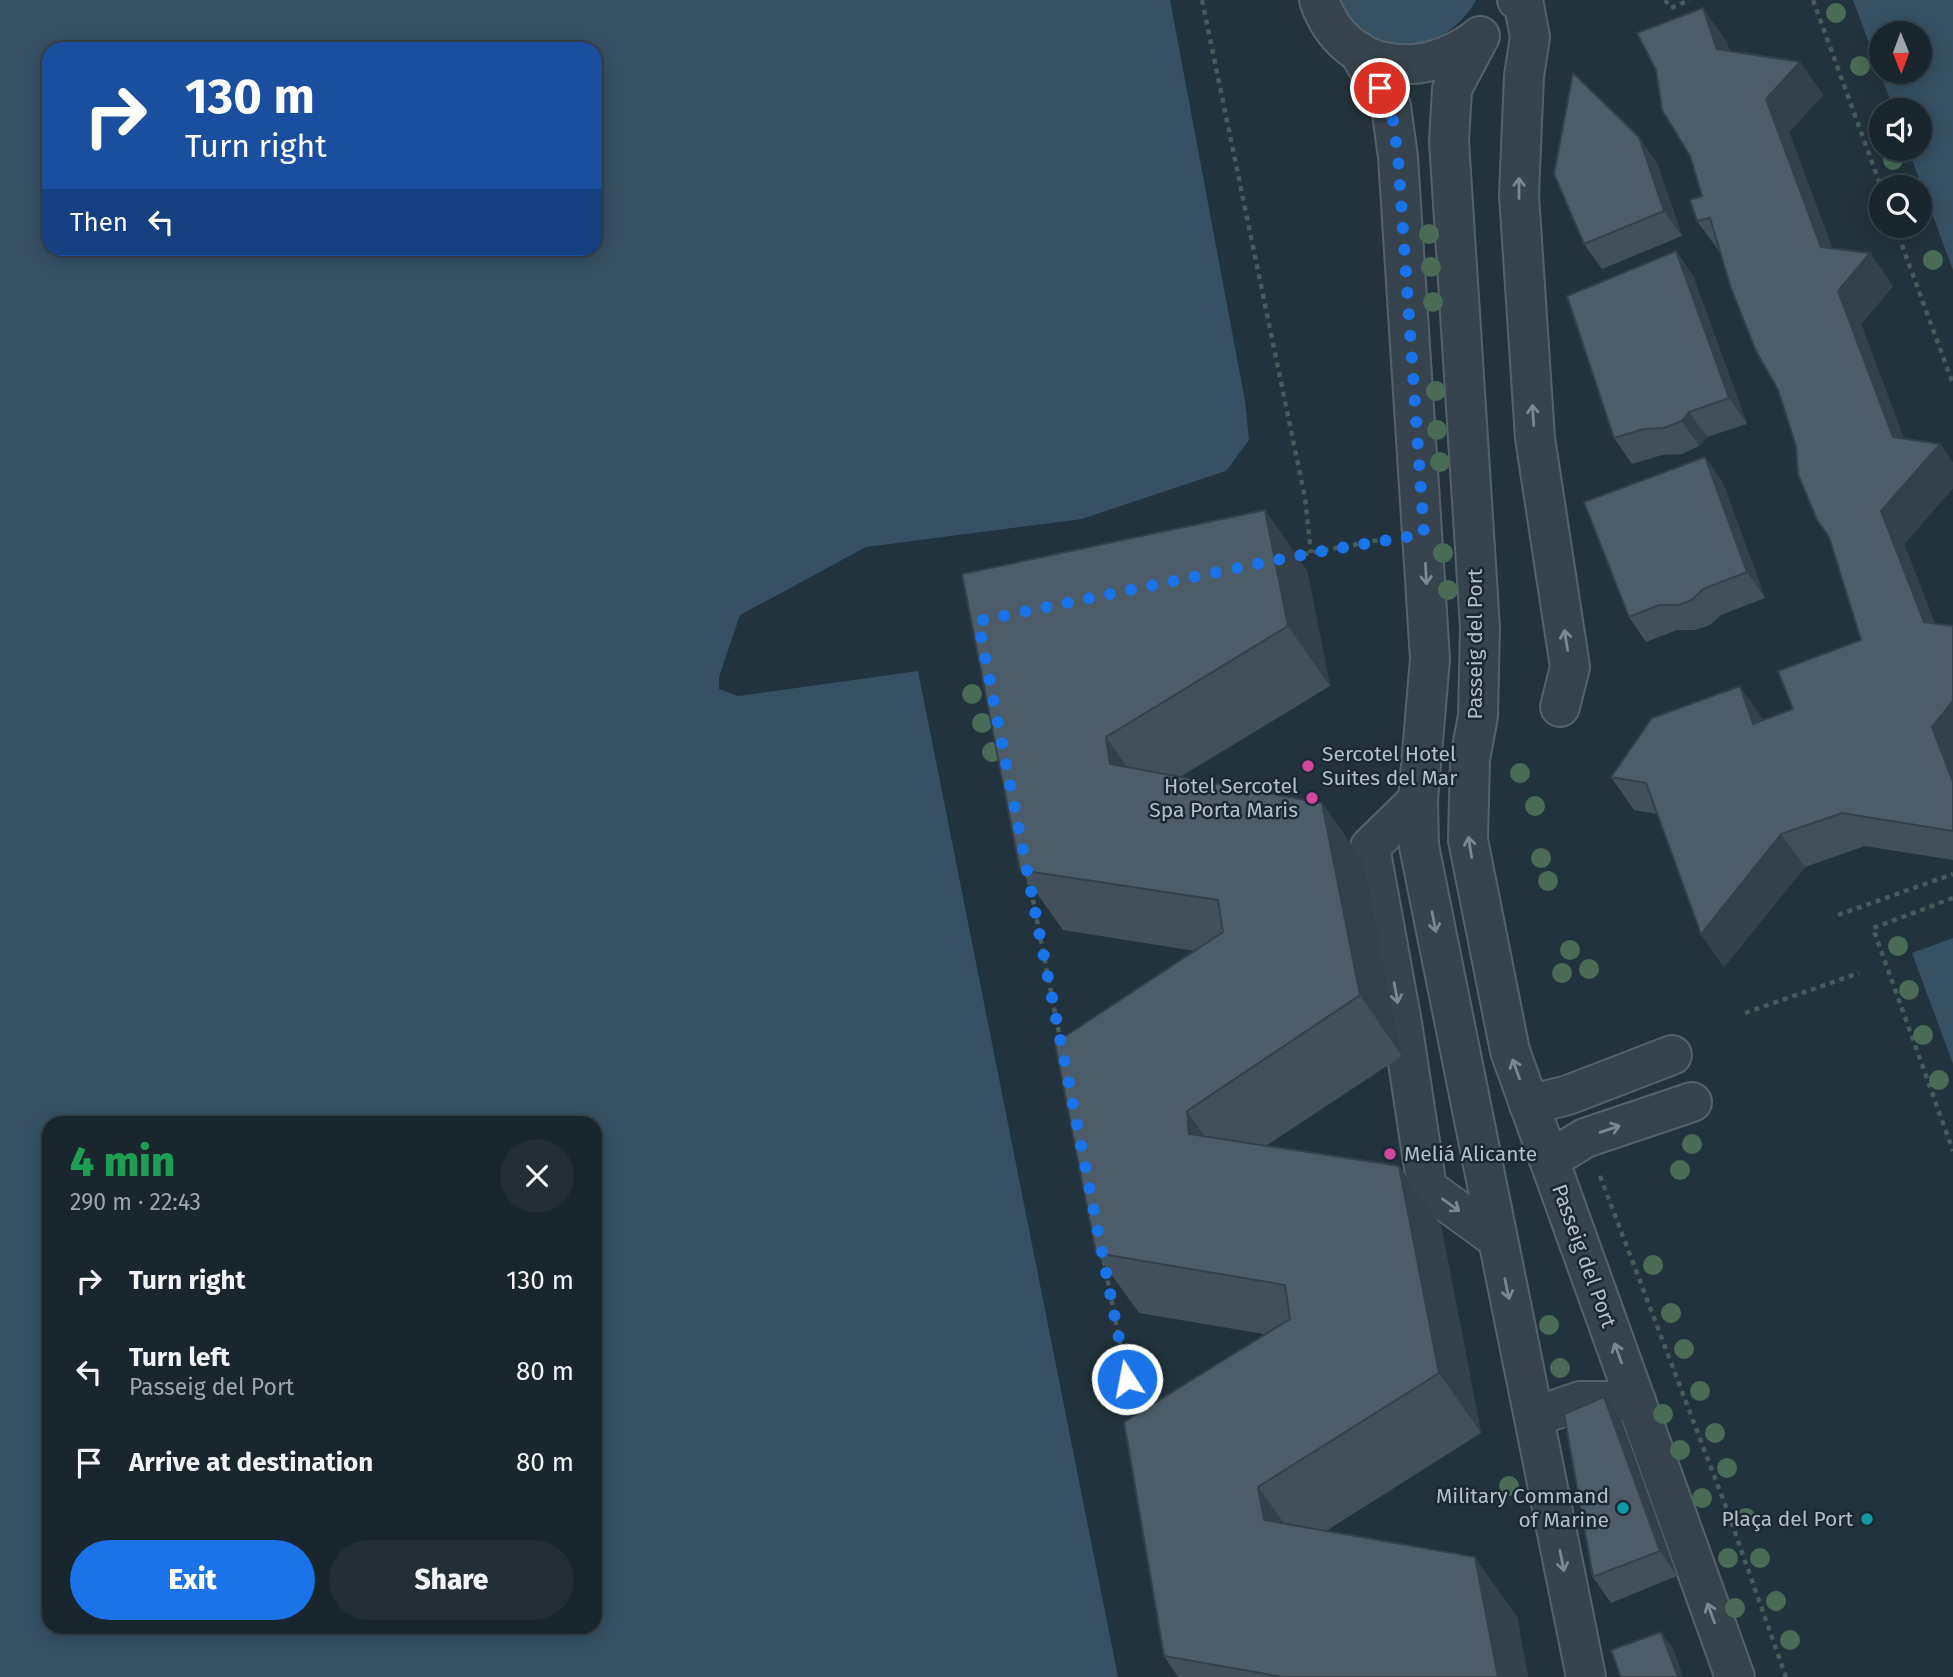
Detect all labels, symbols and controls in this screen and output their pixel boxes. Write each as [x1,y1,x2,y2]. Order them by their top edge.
north arrow [1869,21,1932,84]
map controls [1869,21,1932,238]
pin [1350,58,1410,118]
text: 130 m [185,67,315,126]
icon: arrive [1361,69,1399,107]
icon: right [70,70,161,161]
button: sound [1869,98,1932,161]
text: Turn right [185,127,327,165]
button: search [1869,175,1932,238]
one-way arrow [1512,177,1526,200]
icon: left [142,203,180,241]
text: Then [70,207,128,238]
one-way arrow [1526,404,1539,427]
one-way arrow [1420,563,1433,585]
street label: Passeig del Port [1462,568,1488,719]
one-way arrow [1559,629,1572,652]
place label: Sercotel Hotel Suites del Mar [1322,741,1457,791]
marker: Sercotel Hotel Suites del Mar [1300,758,1316,774]
place label: Hotel Sercotel Spa Porta Maris [1149,773,1298,823]
marker: Hotel Sercotel Spa Porta Maris [1304,790,1320,806]
one-way arrow [1463,836,1476,859]
one-way arrow [1427,910,1441,933]
one-way arrow [1390,981,1403,1004]
one-way arrow [1509,1059,1522,1081]
one-way arrow [1598,1122,1620,1134]
text: 4 min [70,1137,175,1187]
button: close [500,1139,574,1213]
place label: Meliá Alicante [1404,1141,1537,1167]
marker: Meliá Alicante [1382,1146,1398,1162]
street label: Passeig del Port [1546,1181,1622,1332]
text: 290 m · 22:43 [70,1188,201,1216]
one-way arrow [1441,1198,1460,1213]
icon: right [70,1262,108,1300]
text: Turn right [129,1265,246,1296]
text: 130 m [506,1265,574,1296]
one-way arrow [1500,1277,1514,1300]
text: Turn left [129,1342,230,1373]
position arrow [1090,1342,1164,1416]
one-way arrow [1611,1342,1623,1364]
icon: left [70,1353,108,1391]
text: 80 m [516,1356,574,1387]
text: Passeig del Port [129,1373,294,1401]
icon: arrive [70,1444,108,1482]
text: Arrive at destination [129,1447,373,1478]
text: 80 m [516,1447,574,1478]
place label: Military Command of Marine [1436,1483,1609,1533]
marker: Military Command of Marine [1615,1500,1631,1516]
place label: Plaça del Port [1721,1506,1853,1532]
marker: Plaça del Port [1859,1511,1875,1527]
button: Exit [70,1540,315,1620]
button: Share [329,1540,574,1620]
one-way arrow [1555,1549,1569,1571]
one-way arrow [1704,1602,1717,1624]

